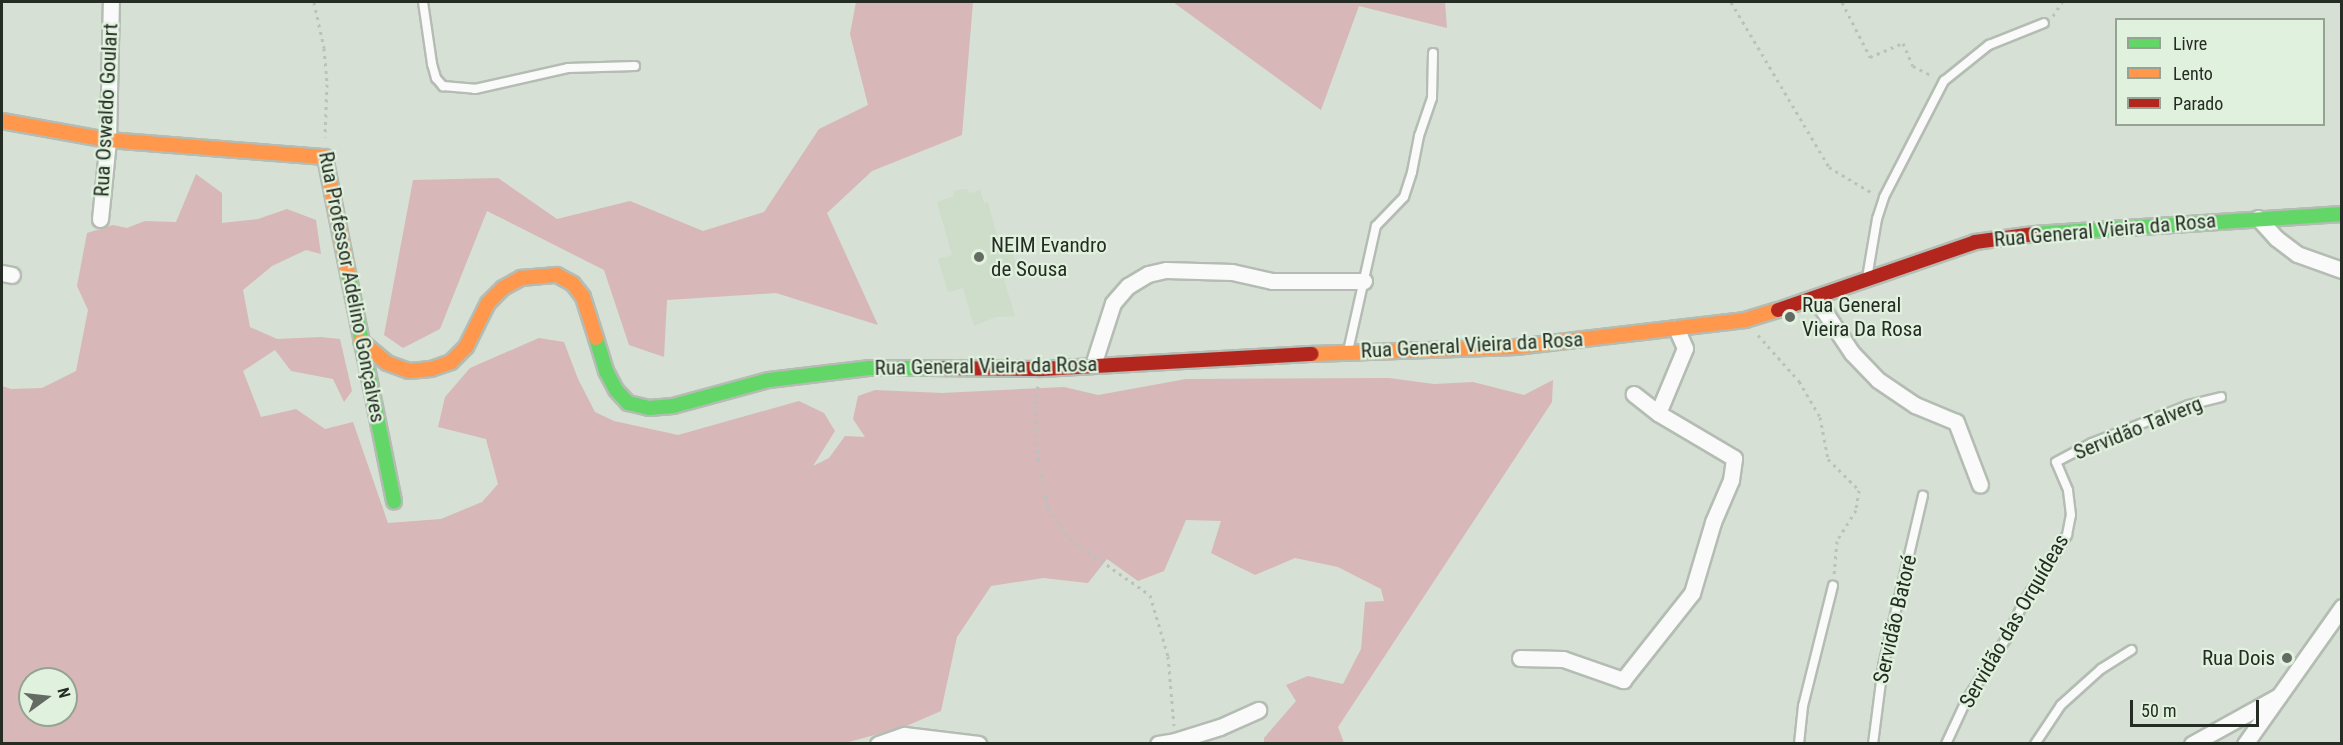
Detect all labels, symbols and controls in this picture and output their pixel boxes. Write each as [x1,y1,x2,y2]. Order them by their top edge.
legend [2115,18,2325,126]
street label: Rua Oswaldo Goulart [89,23,123,197]
text: Livre [2173,33,2207,54]
text: Lento [2173,63,2213,84]
text: Parado [2173,93,2223,114]
street label: Rua Professor Adelino Gonçalves [313,150,391,424]
street label: Rua General Vieira da Rosa [1993,208,2217,252]
place label: NEIM Evandro de Sousa [991,232,1107,282]
marker: NEIM Evandro de Sousa [972,250,986,264]
place label: Rua General Vieira Da Rosa [1802,292,1922,342]
marker: Rua General Vieira Da Rosa [1783,310,1797,324]
street label: Rua General Vieira da Rosa [1360,327,1584,363]
street label: Rua General Vieira da Rosa [874,351,1098,381]
street label: Servidão Talverg [2070,391,2206,465]
street label: Servidão das Orquídeas [1954,530,2074,712]
street label: Servidão Batoré [1868,552,1922,686]
place label: Rua Dois [2202,645,2275,671]
marker: Rua Dois [2280,651,2294,665]
north arrow [18,667,78,727]
text: N [53,686,74,700]
scale bar [2133,688,2262,726]
text: 50 m [2141,700,2176,721]

